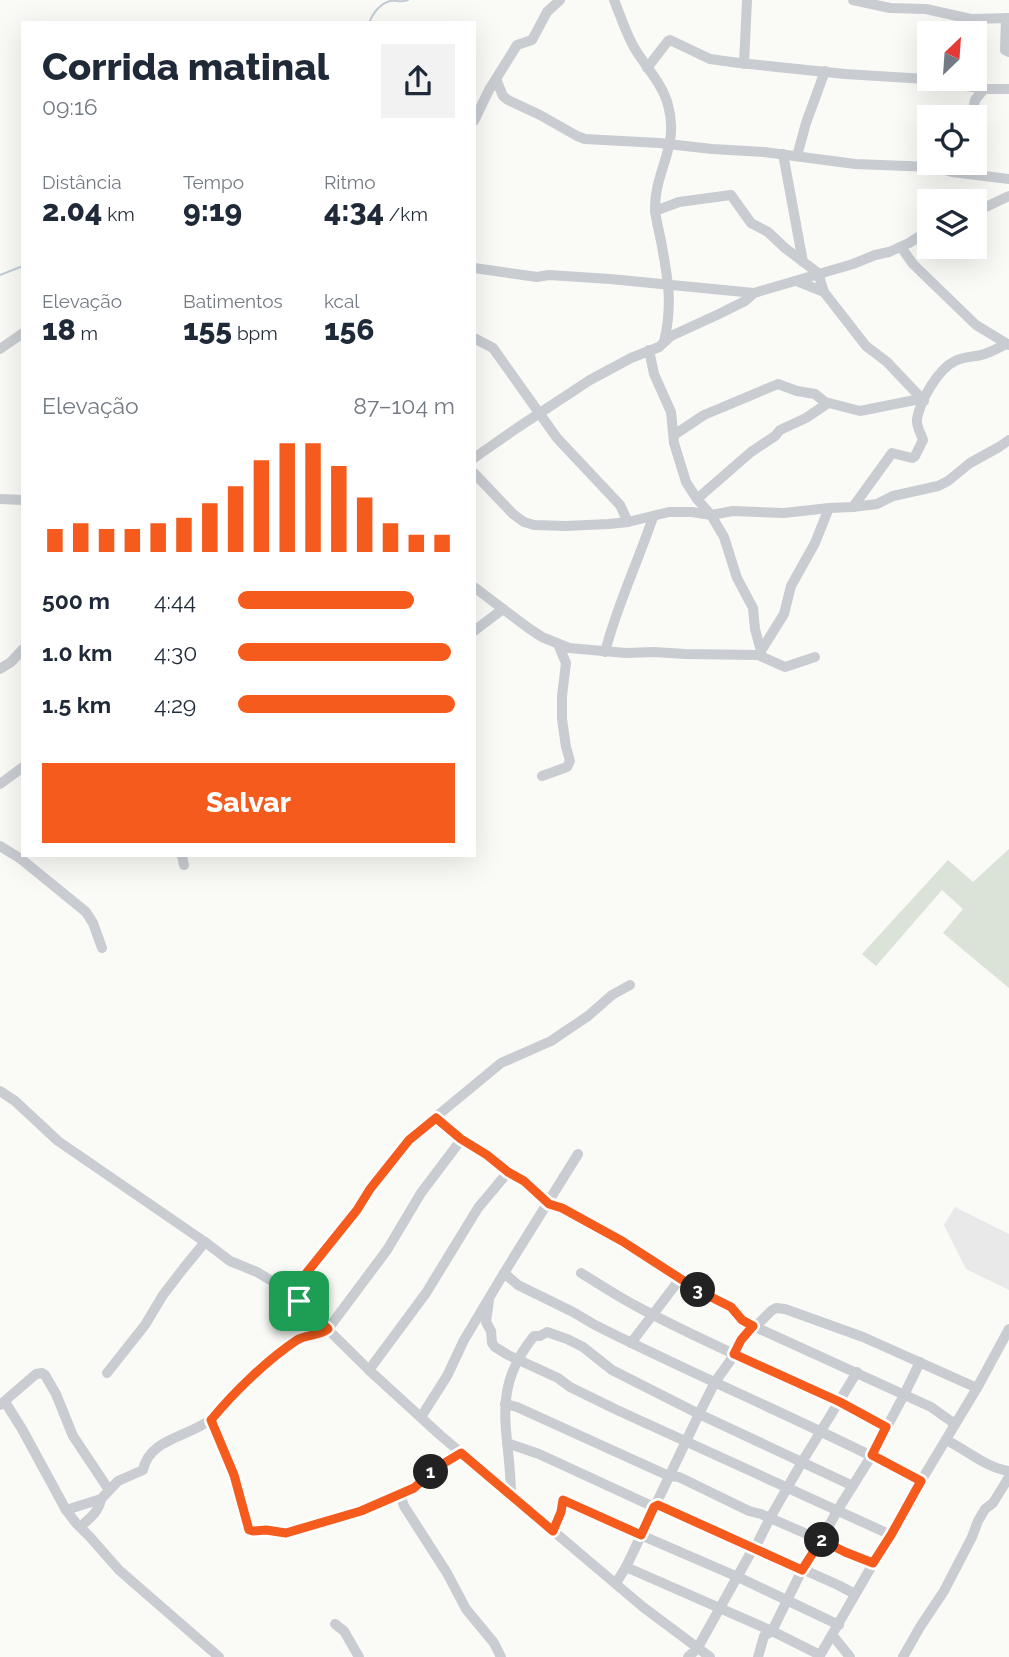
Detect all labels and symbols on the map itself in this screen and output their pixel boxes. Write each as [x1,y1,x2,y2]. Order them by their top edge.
north arrow [917,21,987,91]
pin [269,1271,329,1331]
pin: 3 [680,1272,716,1308]
pin: 1 [414,1454,448,1490]
pin: 2 [804,1522,840,1558]

